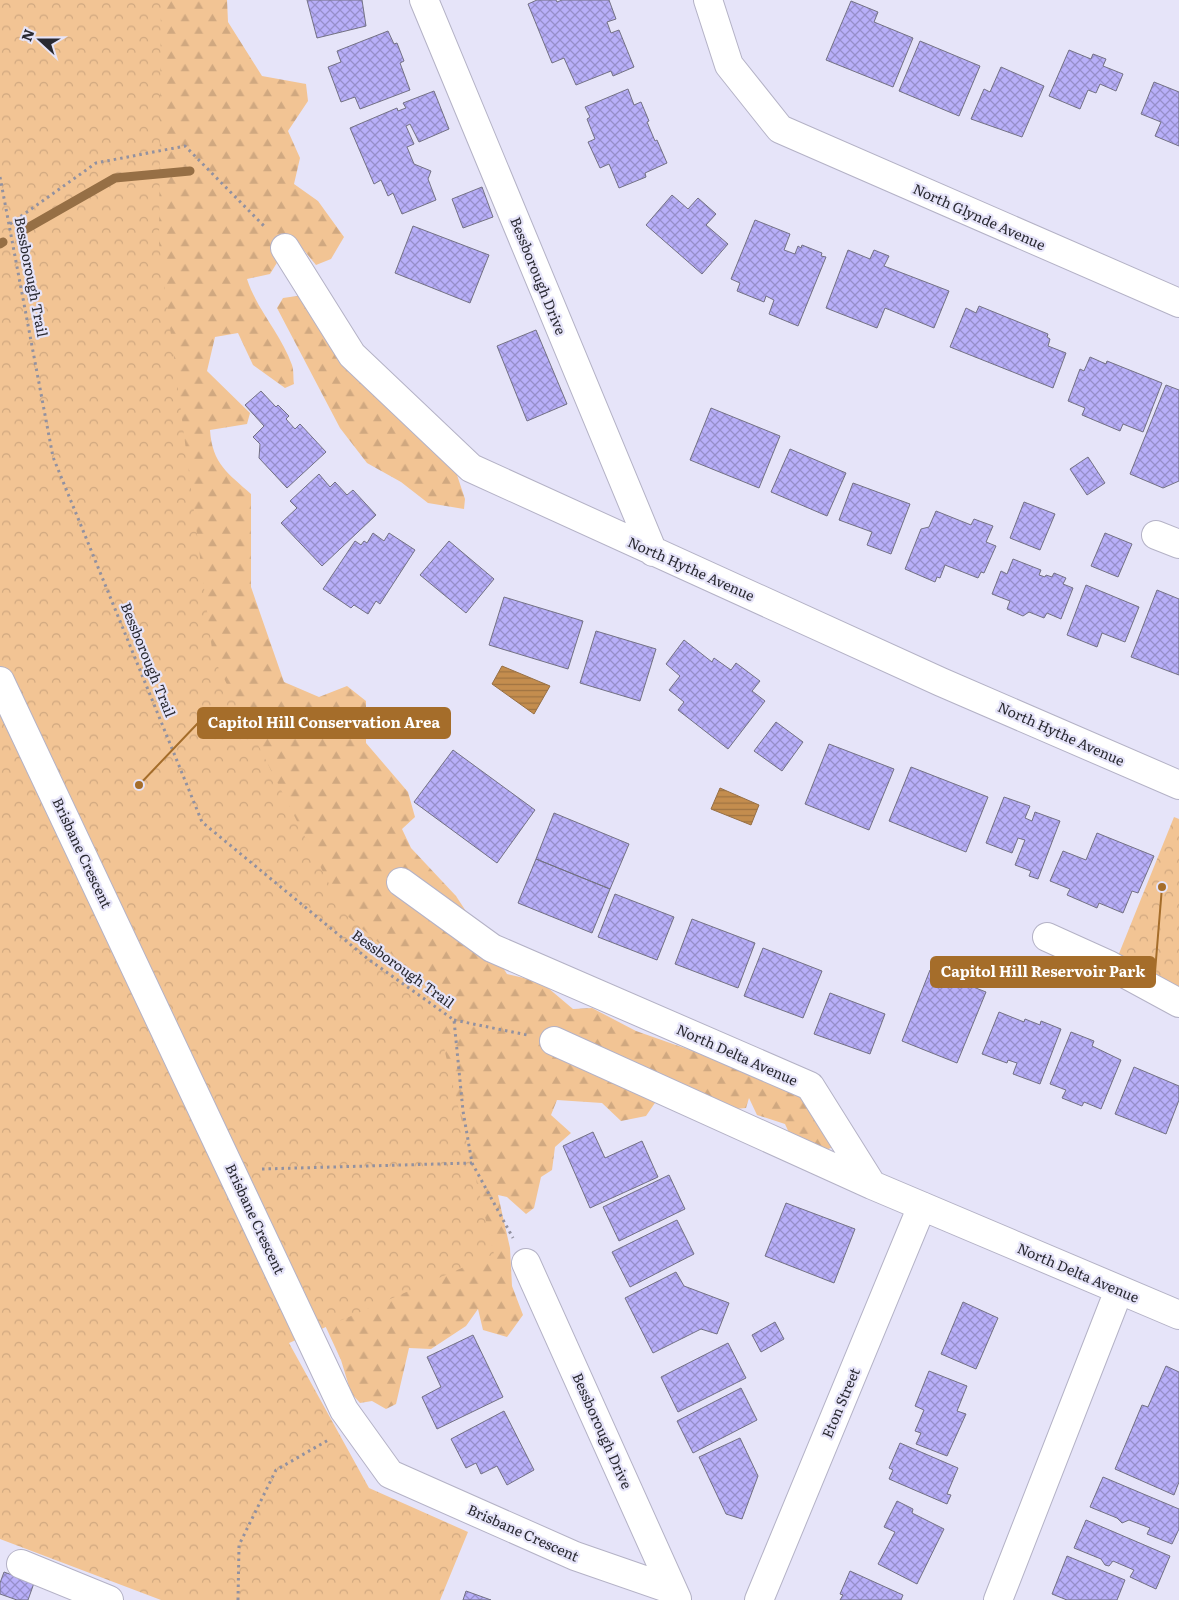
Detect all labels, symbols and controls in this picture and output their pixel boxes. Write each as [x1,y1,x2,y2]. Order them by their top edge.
north arrow [15,15,65,65]
text: N [15,26,38,44]
street label: North Glynde Avenue [910,178,1049,254]
street label: Bessborough Drive [506,214,572,337]
street label: Bessborough Trail [11,215,53,339]
street label: North Hythe Avenue [625,531,758,605]
street label: Bessborough Trail [117,599,181,720]
street label: North Hythe Avenue [995,696,1128,770]
callout: Capitol Hill Conservation Area [198,708,450,738]
text: Capitol Hill Conservation Area [208,710,441,733]
street label: Brisbane Crescent [48,794,117,911]
street label: Bessborough Trail [348,924,459,1012]
callout: Capitol Hill Reservoir Park [931,957,1155,987]
text: Capitol Hill Reservoir Park [941,959,1146,982]
street label: North Delta Avenue [674,1018,801,1090]
street label: Brisbane Crescent [221,1160,290,1277]
street label: North Delta Avenue [1014,1237,1142,1307]
street label: Eton Street [816,1364,864,1441]
street label: Bessborough Drive [568,1369,638,1492]
street label: Brisbane Crescent [465,1499,583,1566]

